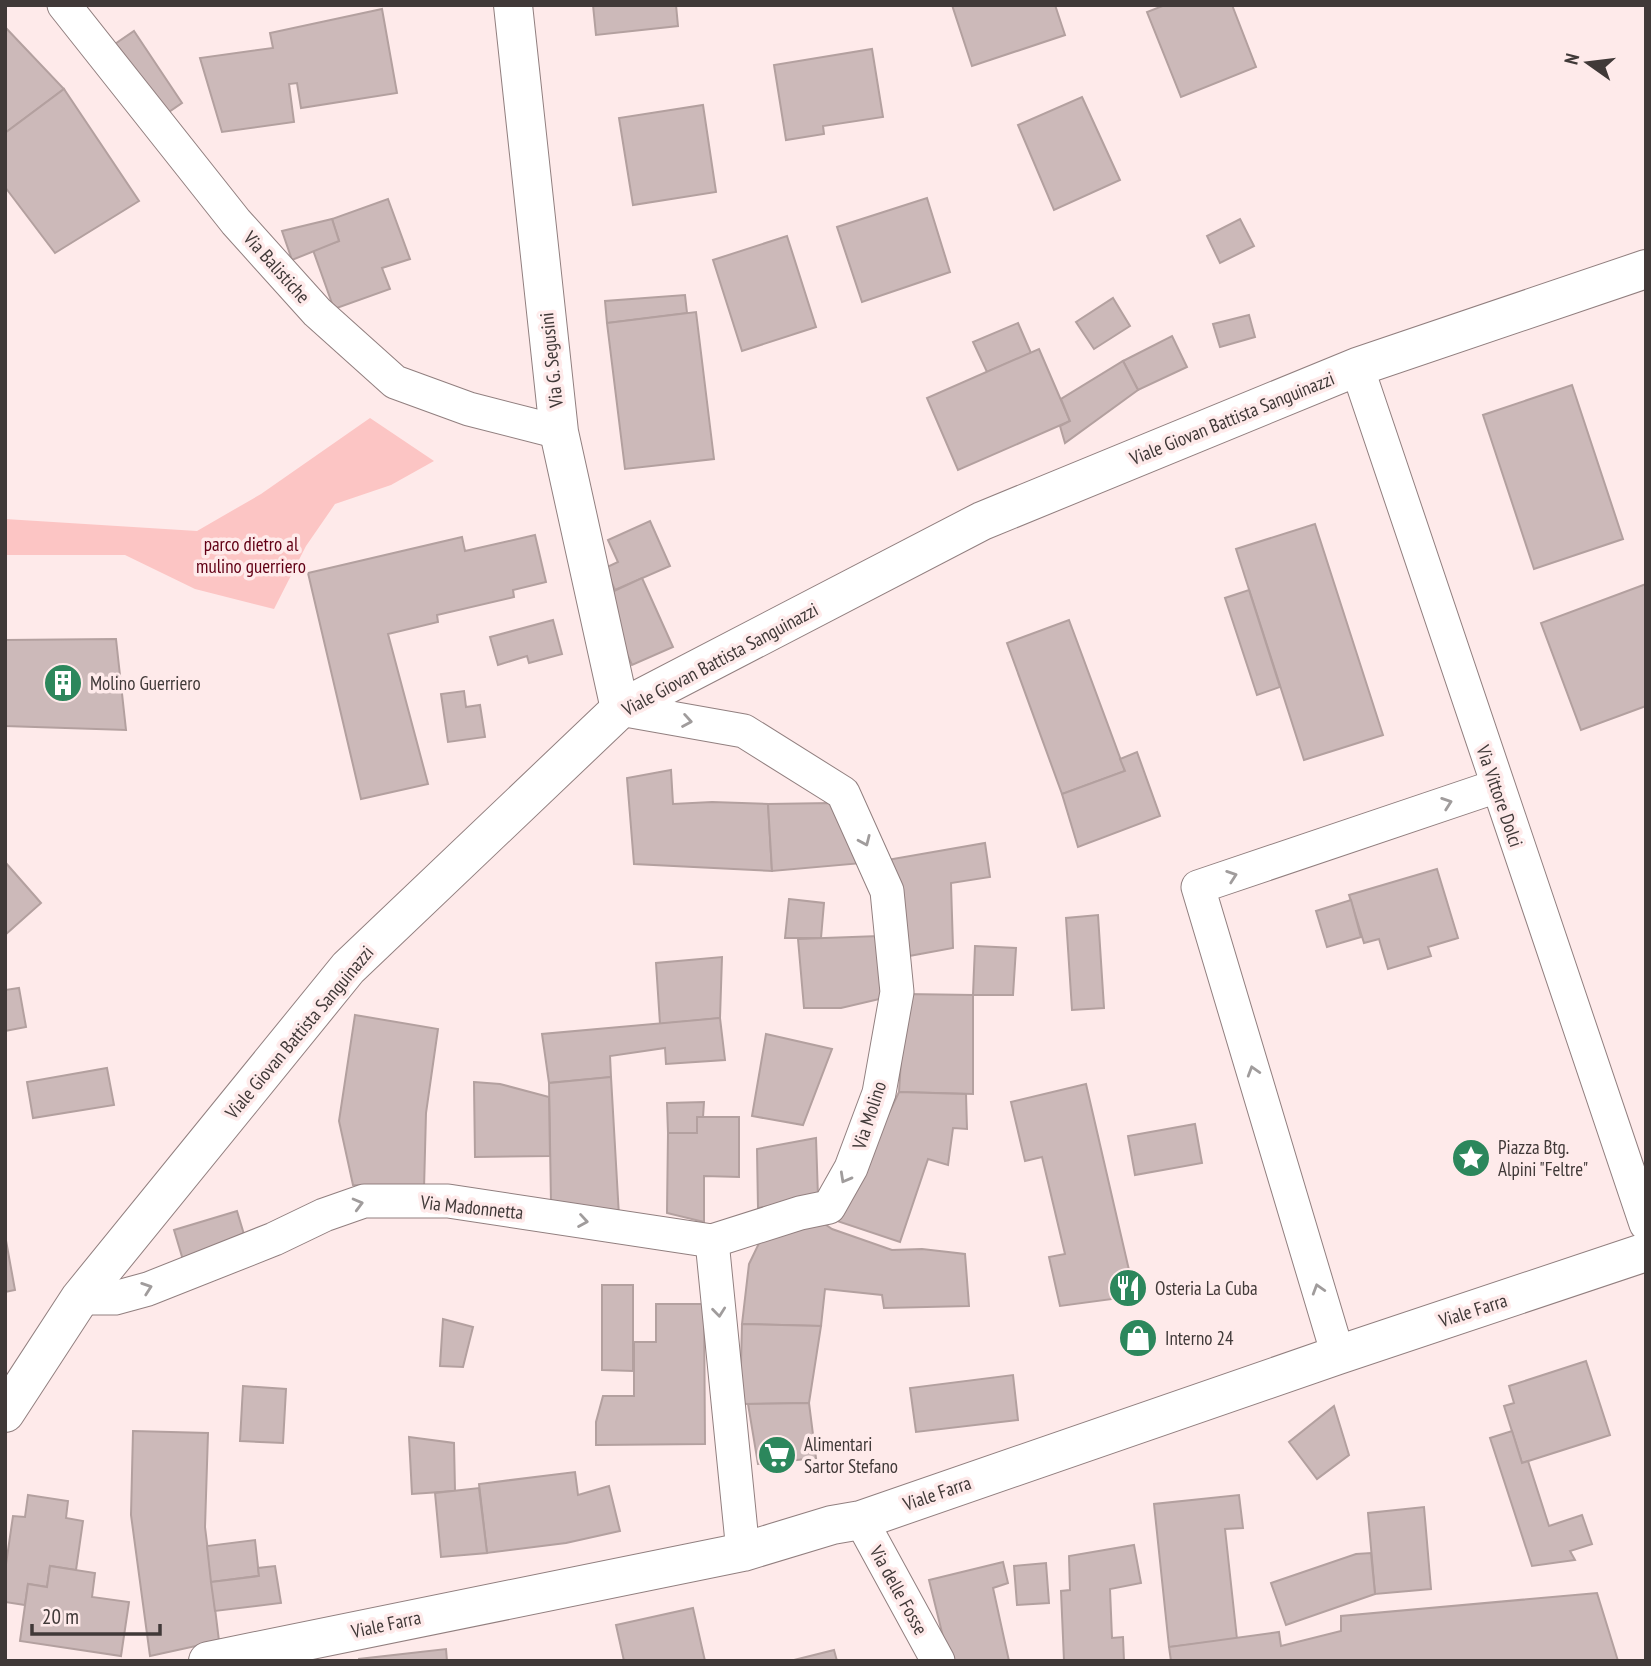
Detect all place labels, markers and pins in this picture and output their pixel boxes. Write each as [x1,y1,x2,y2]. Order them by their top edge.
building icon: Molino Guerriero [42,662,84,704]
place label: Molino Guerriero [90,671,201,695]
place label: Piazza Btg. Alpini "Feltre" [1498,1135,1588,1181]
place icon: Piazza Btg. Alpini "Feltre" [1450,1137,1492,1179]
restaurant icon: Osteria La Cuba [1107,1267,1149,1309]
place label: Osteria La Cuba [1155,1276,1258,1300]
shop icon: Interno 24 [1117,1317,1159,1359]
place label: Interno 24 [1165,1326,1234,1350]
place label: Alimentari Sartor Stefano [804,1432,898,1478]
supermarket icon: Alimentari Sartor Stefano [756,1434,798,1476]

